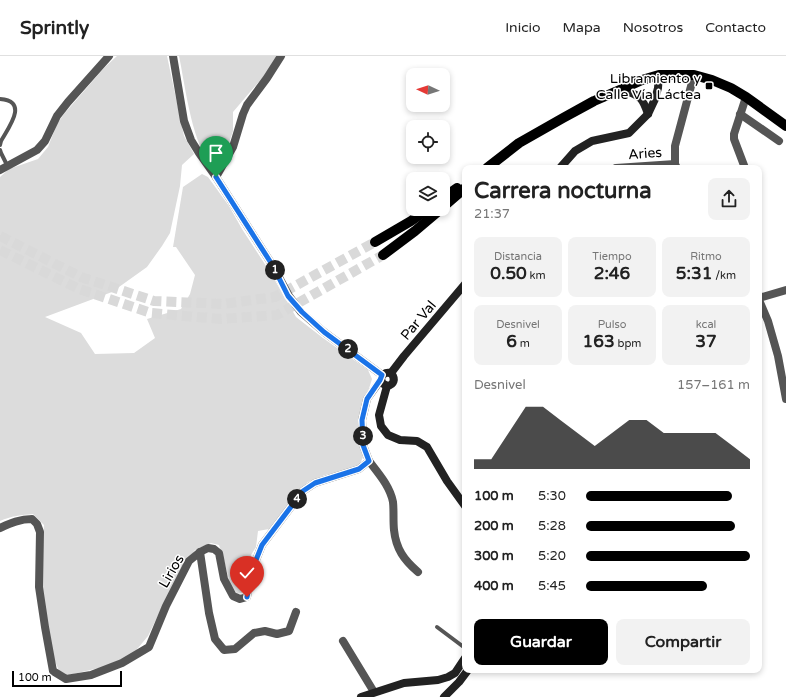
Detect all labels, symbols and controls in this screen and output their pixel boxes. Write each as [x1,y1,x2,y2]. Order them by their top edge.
text: Sprintly [20,17,89,39]
text: Inicio [505,19,541,36]
text: Mapa [563,19,601,36]
text: Nosotros [623,19,683,36]
text: Contacto [705,19,766,36]
north arrow [406,68,450,112]
map controls [406,68,450,216]
place label: Libramiento y Calle Vía Láctea [596,70,701,103]
marker: Libramiento y Calle Vía Láctea [704,81,714,91]
button: locate [406,120,450,164]
pin [199,136,233,177]
icon: arrive [205,142,227,164]
street label: Aries [628,144,663,163]
button: layers [406,172,450,216]
text: Carrera nocturna [474,178,652,204]
button: share [708,178,750,220]
text: 21:37 [474,206,510,222]
text: Distancia [494,250,542,263]
text: Tiempo [592,250,632,263]
text: Ritmo [690,250,722,263]
pin: 1 [265,260,285,280]
text: 1 [272,263,278,276]
text: 0.50 [490,263,527,284]
text: 2:46 [594,263,630,284]
text: 5:31 [676,263,712,284]
text: km [527,269,546,282]
text: /km [712,269,736,282]
street label: Par Val [397,297,440,343]
text: Desnivel [496,318,540,331]
text: Pulso [598,318,626,331]
text: kcal [696,318,716,331]
text: 6 [506,331,517,352]
text: 163 [583,331,615,352]
text: 37 [695,331,717,352]
text: m [517,337,530,350]
text: bpm [615,337,641,350]
pin: 2 [338,339,358,359]
text: 2 [345,342,351,355]
text: Desnivel [474,377,526,393]
text: 157–161 m [677,377,750,393]
pin: 3 [353,426,373,446]
text: 3 [360,429,366,442]
text: 100 m [474,488,514,504]
text: 5:30 [538,488,566,504]
pin: 4 [287,489,307,509]
text: 4 [294,492,300,505]
text: 200 m [474,518,514,534]
text: 5:28 [538,518,566,534]
text: 300 m [474,548,514,564]
text: 5:20 [538,548,566,564]
street label: Lirios [155,551,188,591]
pin [230,556,264,597]
icon: check [236,562,258,584]
text: 400 m [474,578,514,594]
text: 5:45 [538,578,566,594]
button: Guardar [474,619,608,665]
button: Compartir [616,619,750,665]
scale bar [12,669,122,688]
text: 100 m [18,671,52,684]

